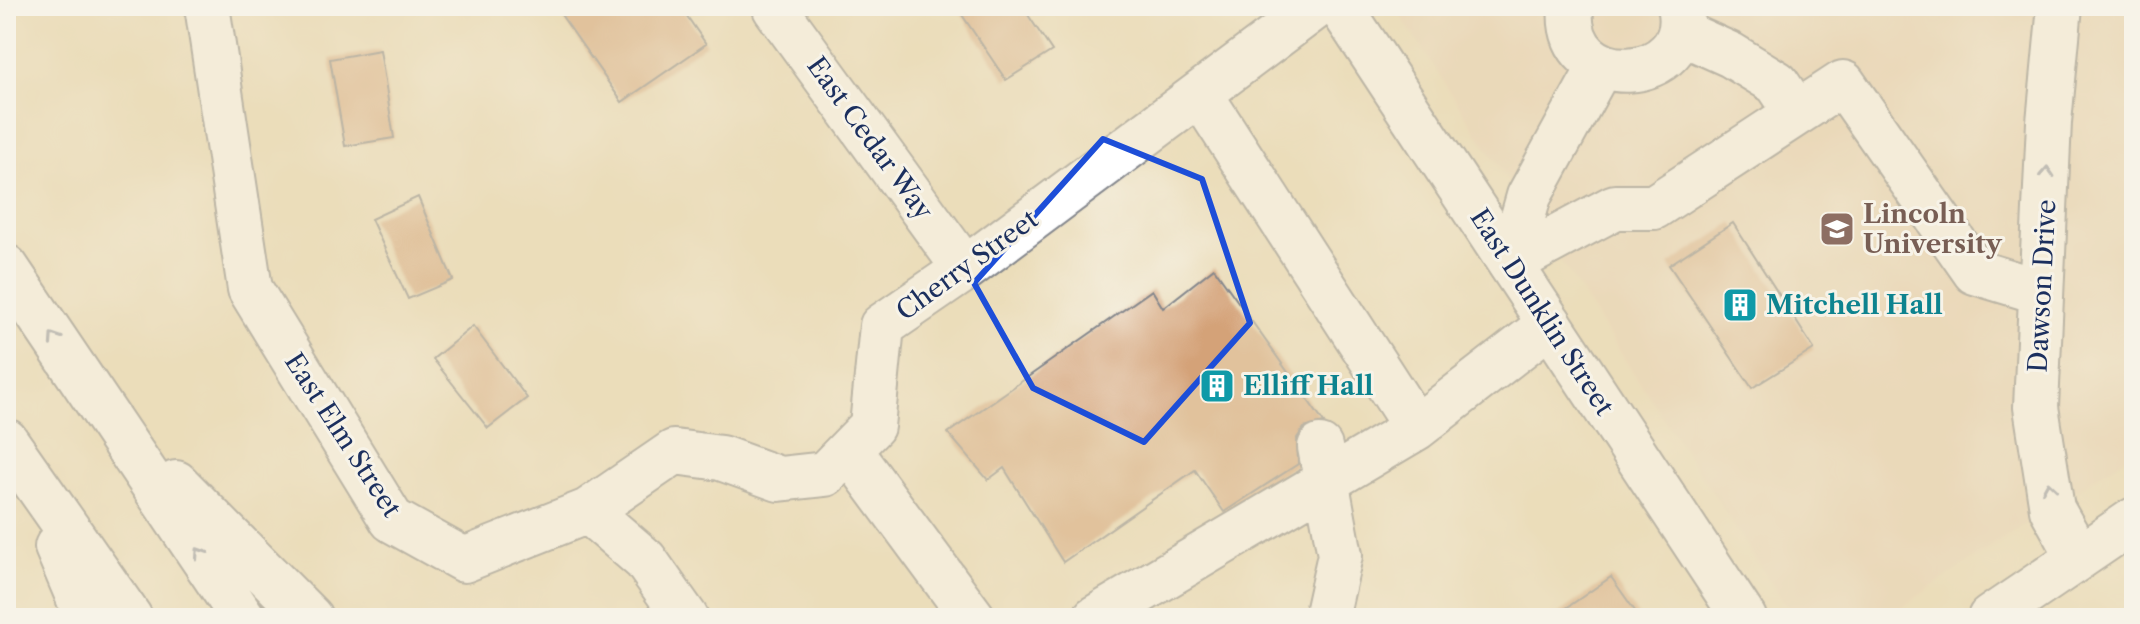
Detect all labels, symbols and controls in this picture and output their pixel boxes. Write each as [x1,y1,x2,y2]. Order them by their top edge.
street label: East Cedar Way [800,50,940,226]
one-way arrow [2038,165,2055,178]
place label: Lincoln University [1863,198,2003,260]
street label: Dawson Drive [2021,199,2063,373]
street label: Cherry Street [890,202,1045,327]
street label: East Dunklin Street [1463,203,1621,422]
school or university icon: Lincoln University [1818,210,1856,248]
building icon: Mitchell Hall [1721,286,1759,324]
place label: Mitchell Hall [1766,289,1943,321]
one-way arrow [49,332,64,346]
street label: East Elm Street [278,347,408,524]
building icon: Elliff Hall [1198,367,1236,405]
place label: Elliff Hall [1243,370,1374,402]
one-way arrow [2041,480,2058,494]
one-way arrow [195,548,210,562]

